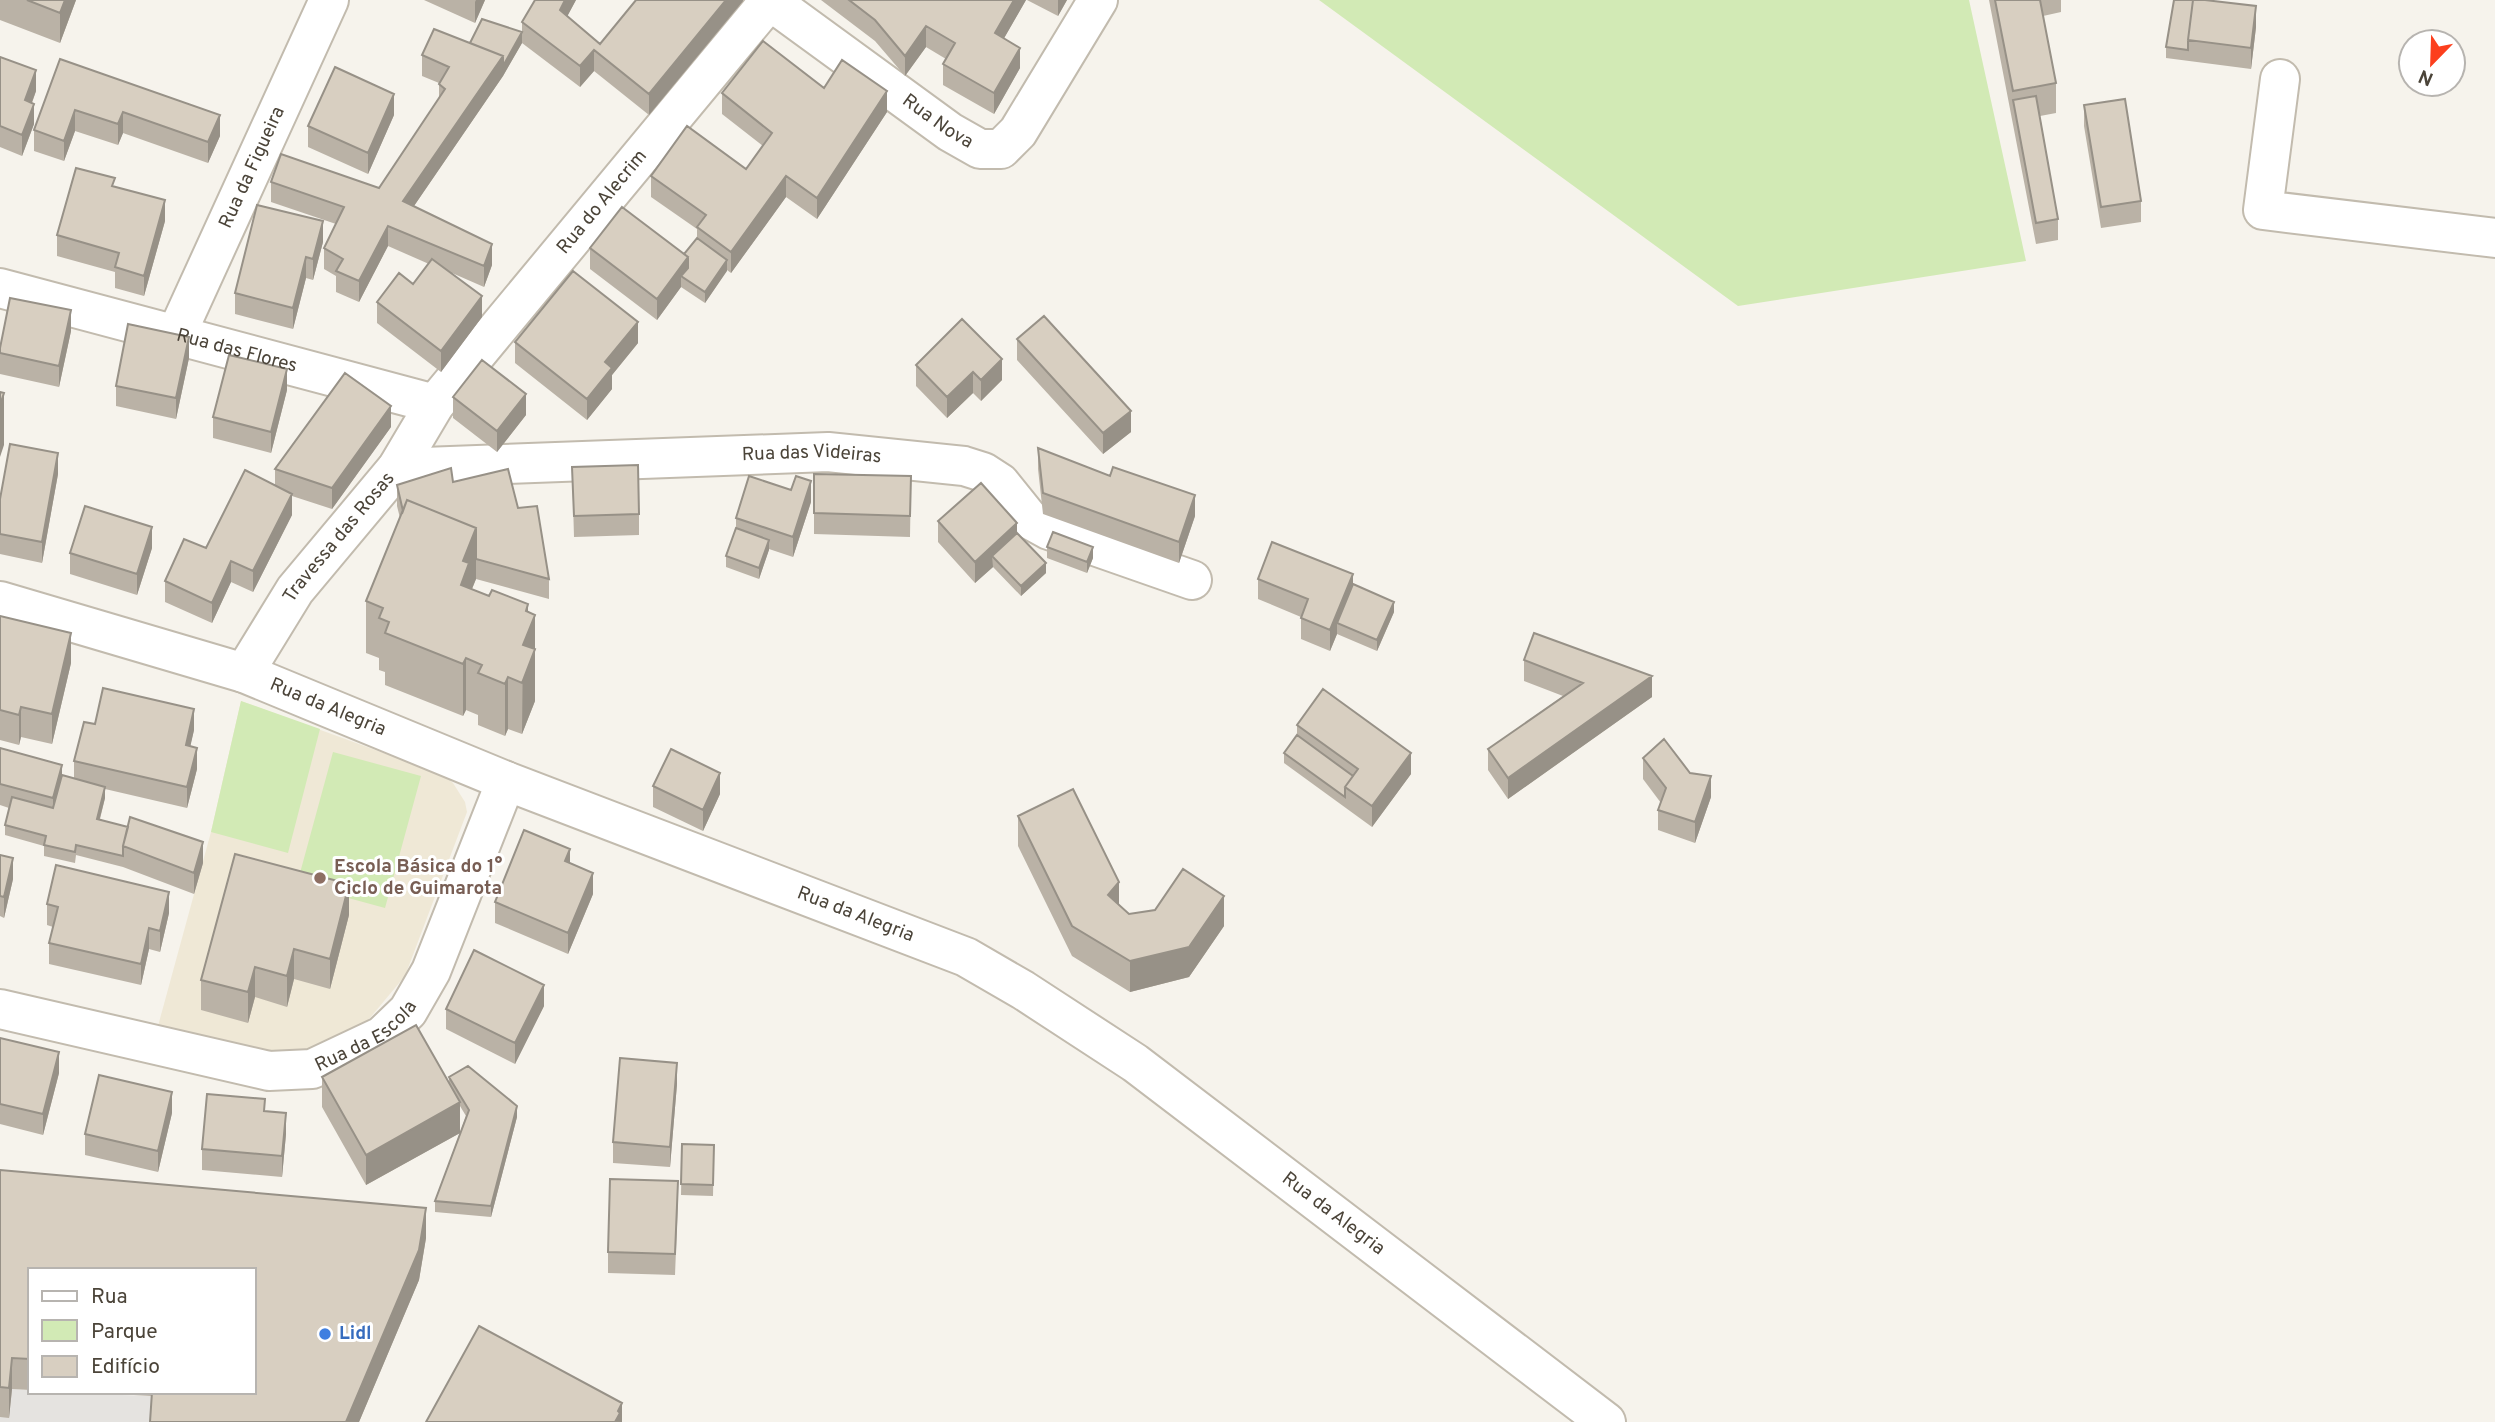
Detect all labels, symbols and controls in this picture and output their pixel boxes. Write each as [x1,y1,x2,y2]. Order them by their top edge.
north arrow [2397,28,2467,98]
text: N [2415,63,2437,91]
street label: Rua Nova [897,89,977,155]
street label: Rua da Figueira [214,103,291,233]
street label: Rua do Alecrim [552,145,653,259]
street label: Rua das Flores [174,324,300,379]
street label: Rua das Videiras [741,440,883,469]
street label: Travessa das Rosas [278,467,400,607]
street label: Rua da Alegria [266,673,389,742]
place label: Escola Básica do 1° Ciclo de Guimarota [334,855,503,901]
marker: Escola Básica do 1° Ciclo de Guimarota [312,870,328,886]
street label: Rua da Alegria [794,881,917,948]
street label: Rua da Escola [311,997,423,1078]
street label: Rua da Alegria [1277,1167,1390,1261]
legend [28,1268,256,1394]
text: Rua [91,1284,128,1311]
text: Parque [91,1319,158,1346]
place label: Lidl [339,1322,372,1346]
marker: Lidl [317,1326,333,1342]
text: Edifício [91,1354,160,1381]

